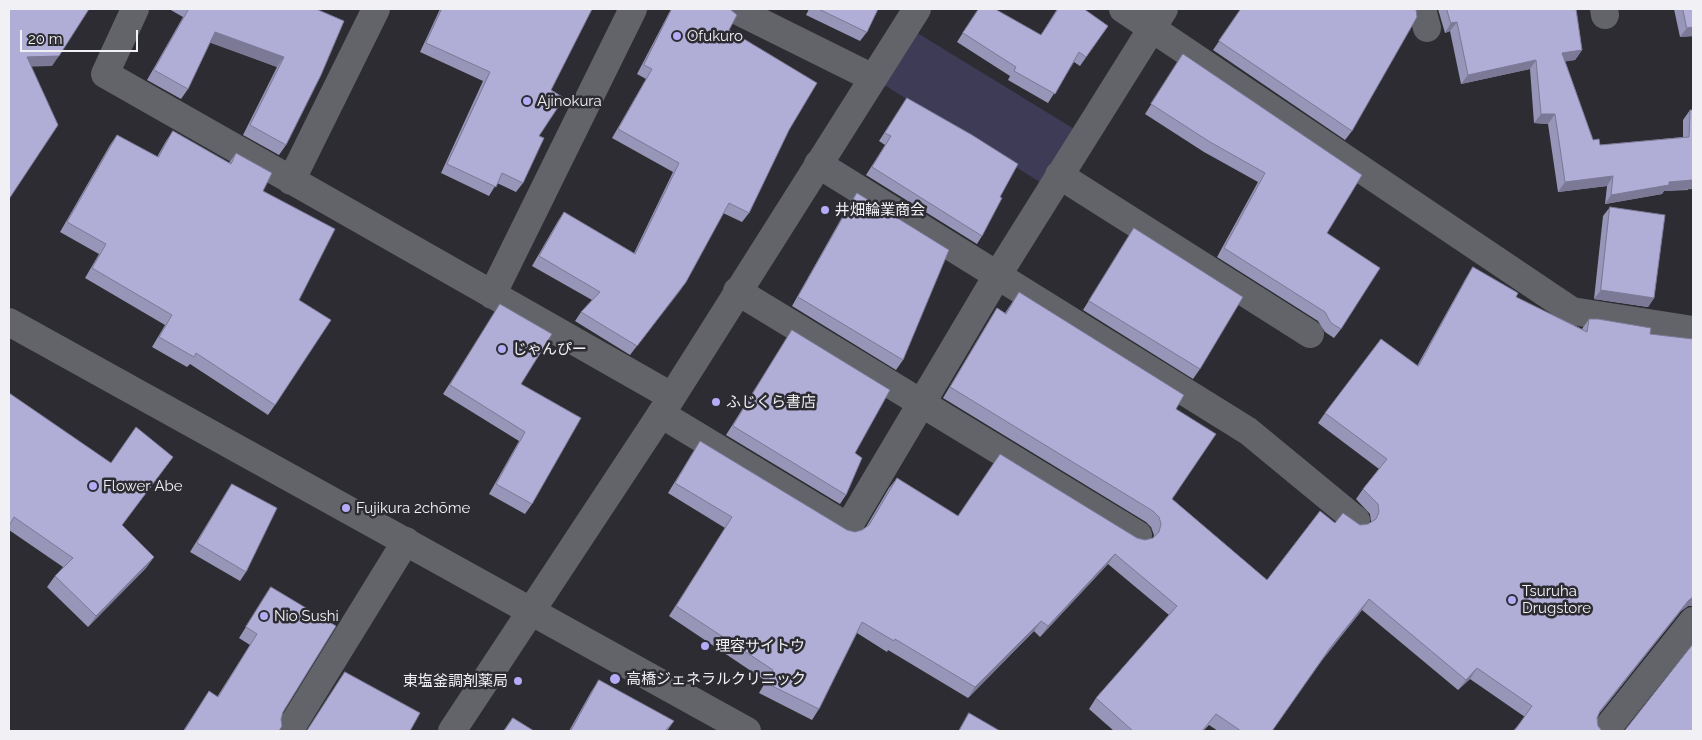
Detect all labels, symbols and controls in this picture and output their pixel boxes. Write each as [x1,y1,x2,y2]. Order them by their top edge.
scale bar [22,20,140,52]
place label: Ofukuro [687,27,743,45]
text: 20 m [28,30,63,48]
marker: Ofukuro [671,30,683,42]
place label: Ajinokura [537,92,602,110]
marker: Ajinokura [521,95,533,107]
place label: 井畑輪業商会 [835,201,925,219]
marker: 井畑輪業商会 [819,204,831,216]
place label: じゃんぴー [512,340,587,358]
marker: じゃんぴー [496,343,508,355]
place label: ふじくら書店 [726,393,816,411]
marker: ふじくら書店 [710,396,722,408]
place label: Flower Abe [103,477,183,495]
marker: Flower Abe [87,480,99,492]
place label: Fujikura 2chōme [356,499,470,517]
marker: Fujikura 2chōme [340,502,352,514]
place label: Tsuruha Drugstore [1522,582,1591,617]
marker: Tsuruha Drugstore [1506,594,1518,606]
place label: Nio Sushi [274,607,339,625]
marker: Nio Sushi [258,610,270,622]
place label: 理容サイトウ [715,637,805,655]
marker: 理容サイトウ [699,640,711,652]
place label: 高橋ジェネラルクリニック [626,670,806,688]
place label: 東塩釜調剤薬局 [403,672,508,690]
marker: 高橋ジェネラルクリニック [608,672,622,686]
marker: 東塩釜調剤薬局 [512,675,524,687]

